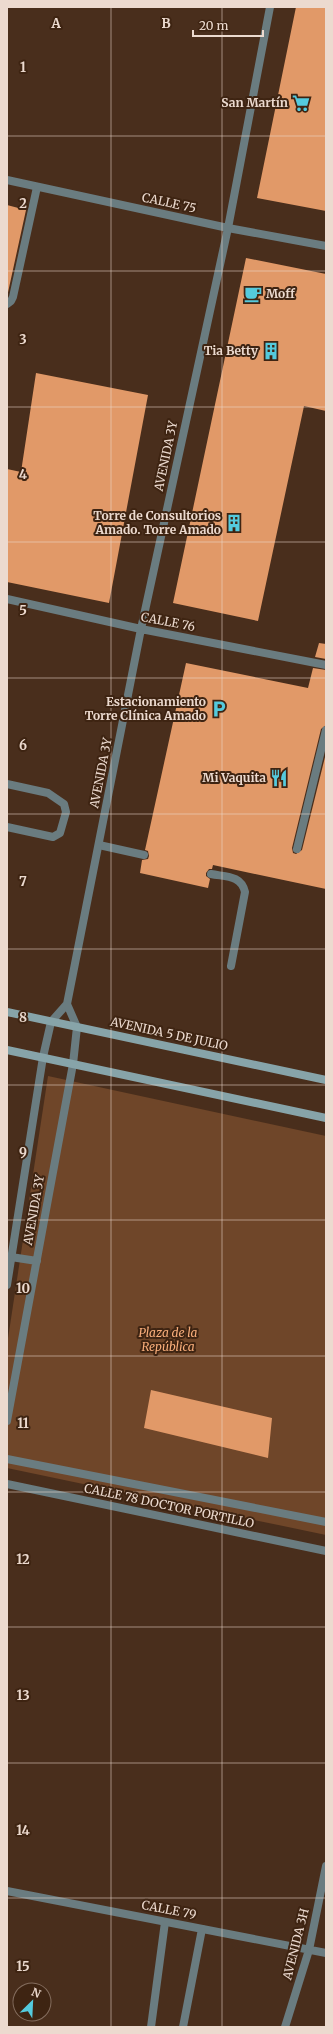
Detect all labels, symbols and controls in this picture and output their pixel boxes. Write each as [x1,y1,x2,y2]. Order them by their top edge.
scale bar [193,12,263,38]
text: A [50,15,61,32]
text: B [161,15,171,32]
text: 20 m [199,18,228,33]
text: 1 [20,59,26,76]
supermarket icon: San Martín [291,93,311,113]
place label: San Martín [221,95,288,110]
street label: CALLE 75 [141,189,198,216]
text: 2 [19,195,27,212]
cafe icon: Moff [243,284,263,304]
place label: Moff [266,286,296,301]
text: 3 [19,331,27,348]
building icon: Tia Betty [261,341,281,361]
place label: Tia Betty [204,343,259,358]
street label: AVENIDA 3Y [151,419,180,493]
text: 4 [19,466,28,483]
place label: Torre de Consultorios Amado. Torre Amado [93,508,221,537]
building icon: Torre de Consultorios Amado. Torre Amado [224,513,244,533]
text: 5 [19,602,27,619]
street label: CALLE 76 [140,609,196,634]
place label: Estacionamiento Torre Clínica Amado [85,694,206,723]
parking icon: Estacionamiento Torre Clínica Amado [209,699,229,719]
street label: AVENIDA 3Y [86,736,115,810]
text: 6 [19,737,27,754]
restaurant icon: Mi Vaquita [269,768,289,788]
place label: Mi Vaquita [202,770,266,785]
text: 7 [19,873,27,890]
text: 8 [19,1009,27,1026]
street label: AVENIDA 5 DE JULIO [108,1014,229,1053]
text: 9 [19,1144,27,1161]
street label: AVENIDA 3Y [20,1173,47,1247]
text: 10 [16,1280,30,1297]
park label: Plaza de la República [139,1325,198,1354]
text: 11 [17,1415,29,1432]
street label: CALLE 78 DOCTOR PORTILLO [83,1480,256,1531]
text: 12 [16,1551,30,1568]
text: 13 [16,1687,30,1704]
text: 14 [16,1822,31,1839]
street label: CALLE 79 [140,1897,198,1922]
street label: AVENIDA 3H [279,1906,312,1982]
text: 15 [16,1958,30,1975]
north arrow [12,1982,52,2022]
text: N [29,1985,43,2001]

